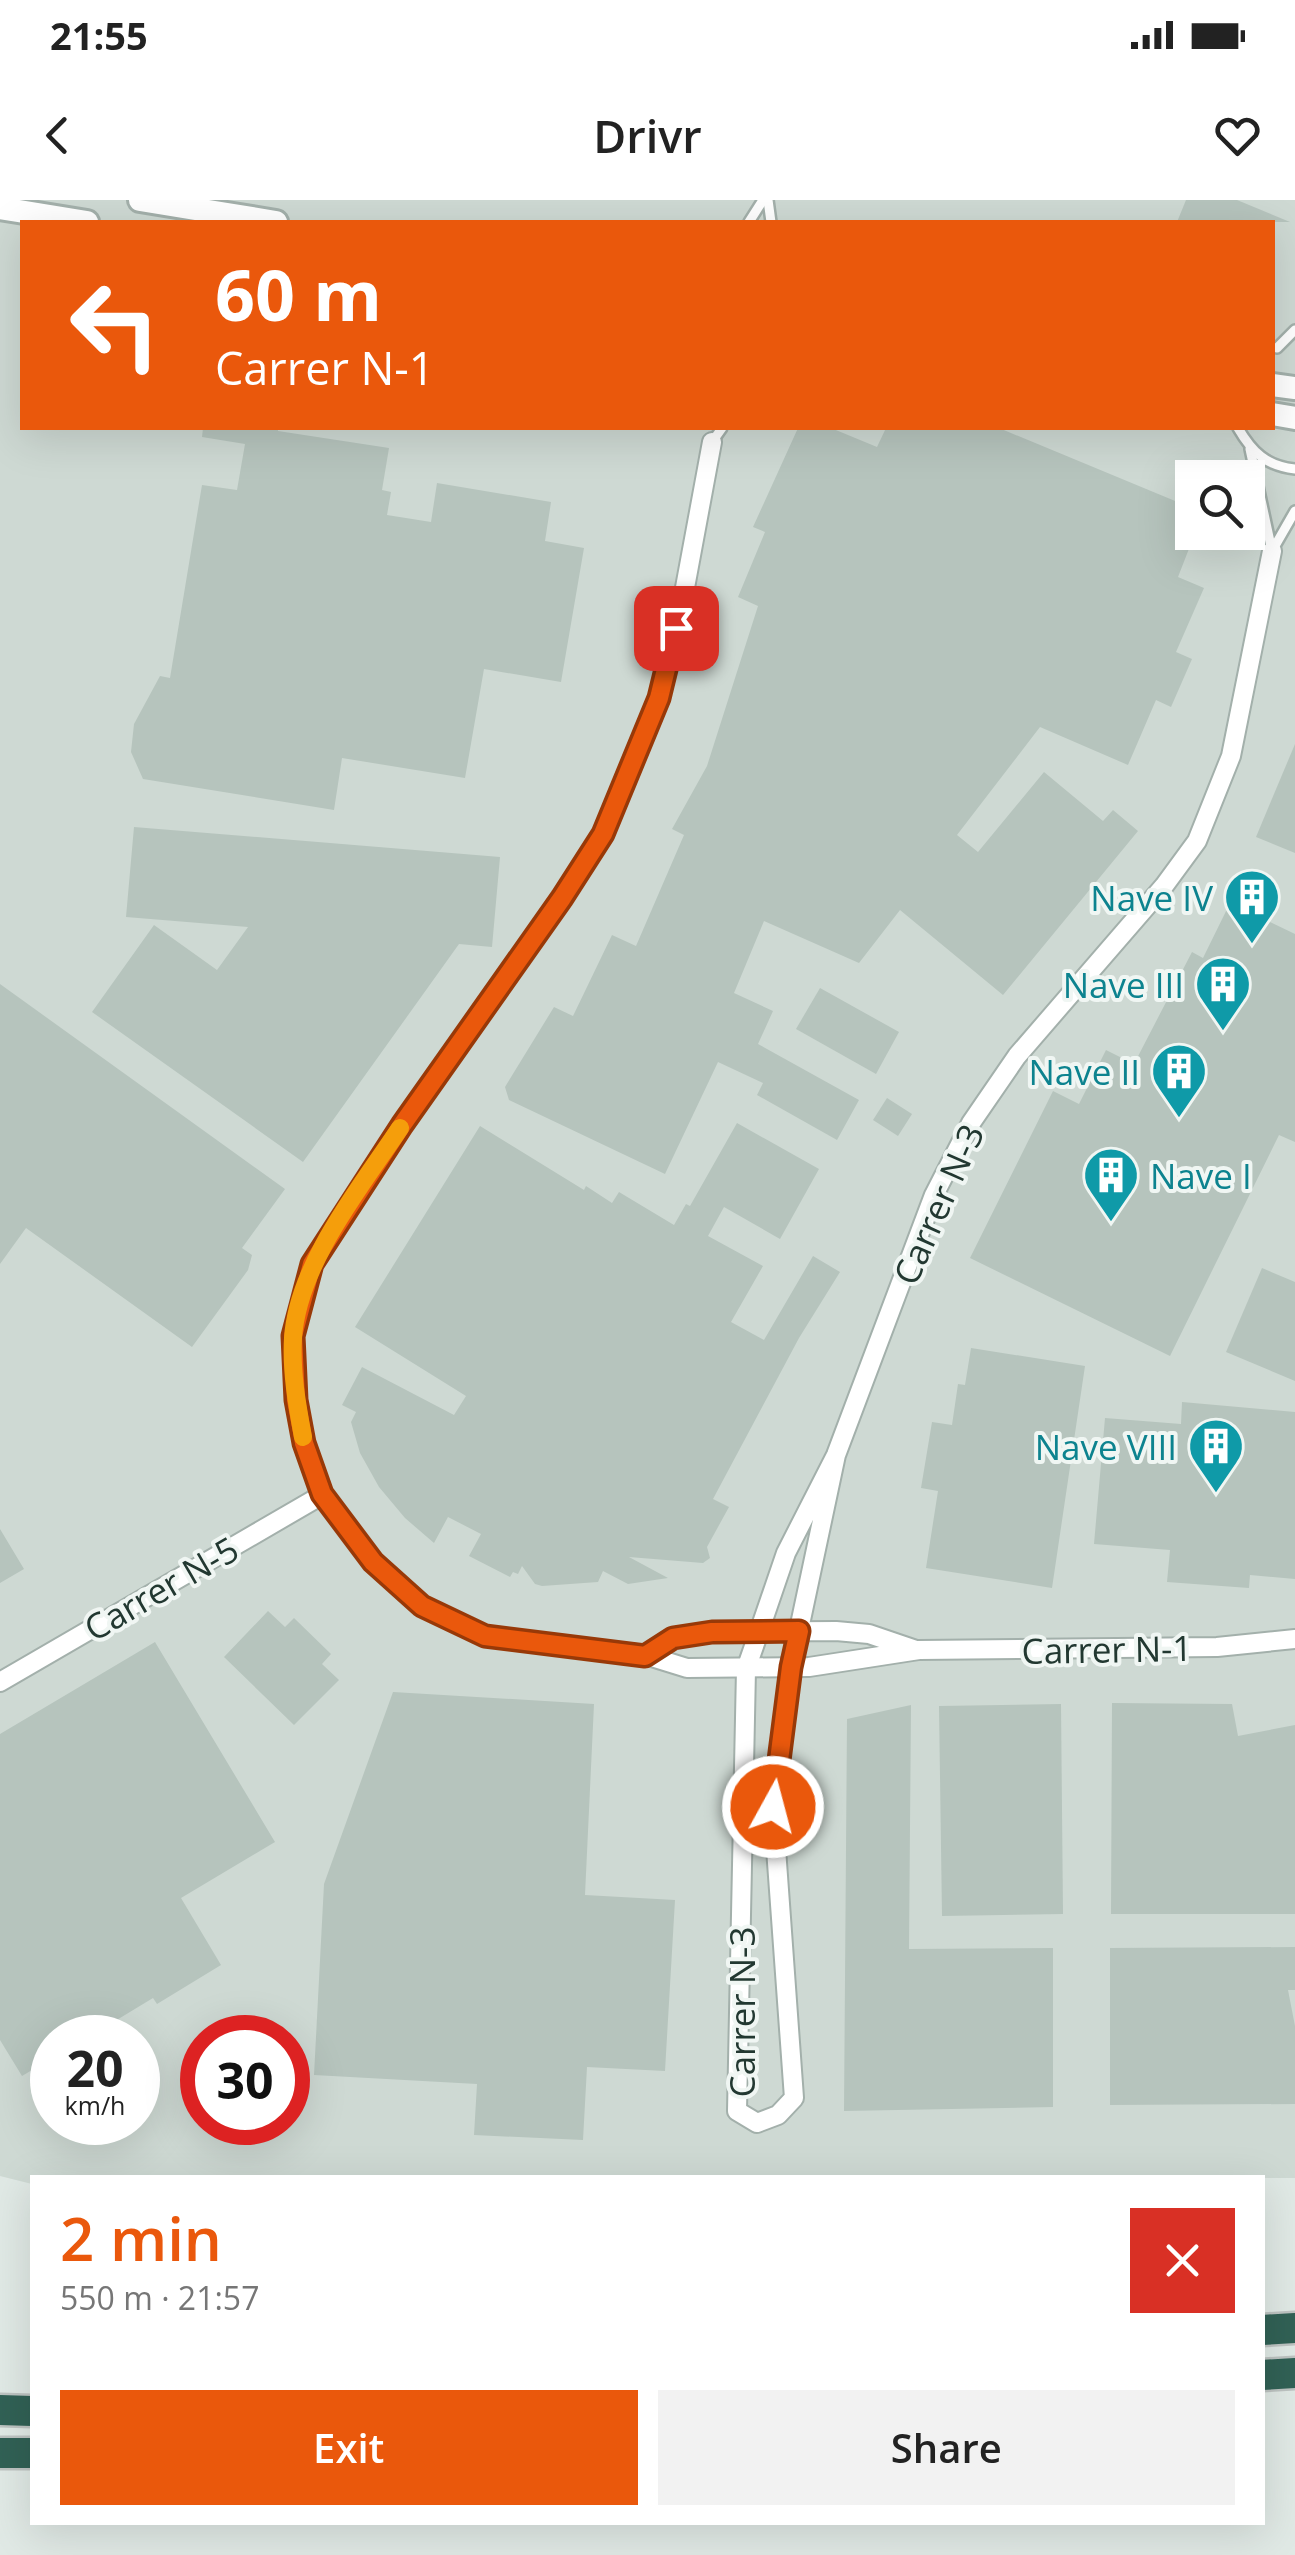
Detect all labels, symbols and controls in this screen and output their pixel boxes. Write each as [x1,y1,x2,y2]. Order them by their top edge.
text: 21:55 [50,9,148,61]
text: Drivr [593,105,702,166]
icon: back [30,108,85,163]
icon: heart [1210,108,1265,163]
text: 60 m [215,246,382,342]
icon: left [50,260,180,390]
text: Carrer N-1 [215,337,435,398]
map controls [1175,460,1265,550]
button: search [1175,460,1265,550]
pin [634,586,719,671]
icon: arrive [649,601,704,656]
building icon: Nave IV [1222,867,1282,946]
place label: Nave IV [1090,874,1213,921]
building icon: Nave III [1193,954,1253,1033]
place label: Nave III [1063,961,1184,1008]
building icon: Nave II [1149,1041,1209,1120]
place label: Nave II [1028,1048,1140,1095]
street label: Carrer N-3 [882,1116,994,1292]
building icon: Nave I [1081,1145,1141,1224]
place label: Nave I [1150,1152,1252,1199]
building icon: Nave VIII [1186,1416,1246,1495]
place label: Nave VIII [1035,1423,1177,1470]
street label: Carrer N-5 [75,1525,247,1651]
street label: Carrer N-1 [1021,1624,1193,1674]
position arrow [721,1755,825,1859]
street label: Carrer N-3 [718,1927,765,2097]
speed limit sign: 30 [180,2015,310,2145]
text: 20 [66,2034,124,2102]
text: km/h [65,2088,125,2122]
text: 2 min [60,2197,222,2279]
button: close [1130,2208,1235,2313]
text: 550 m · 21:57 [60,2276,259,2319]
button: Exit [60,2390,638,2505]
button: Share [658,2390,1235,2505]

